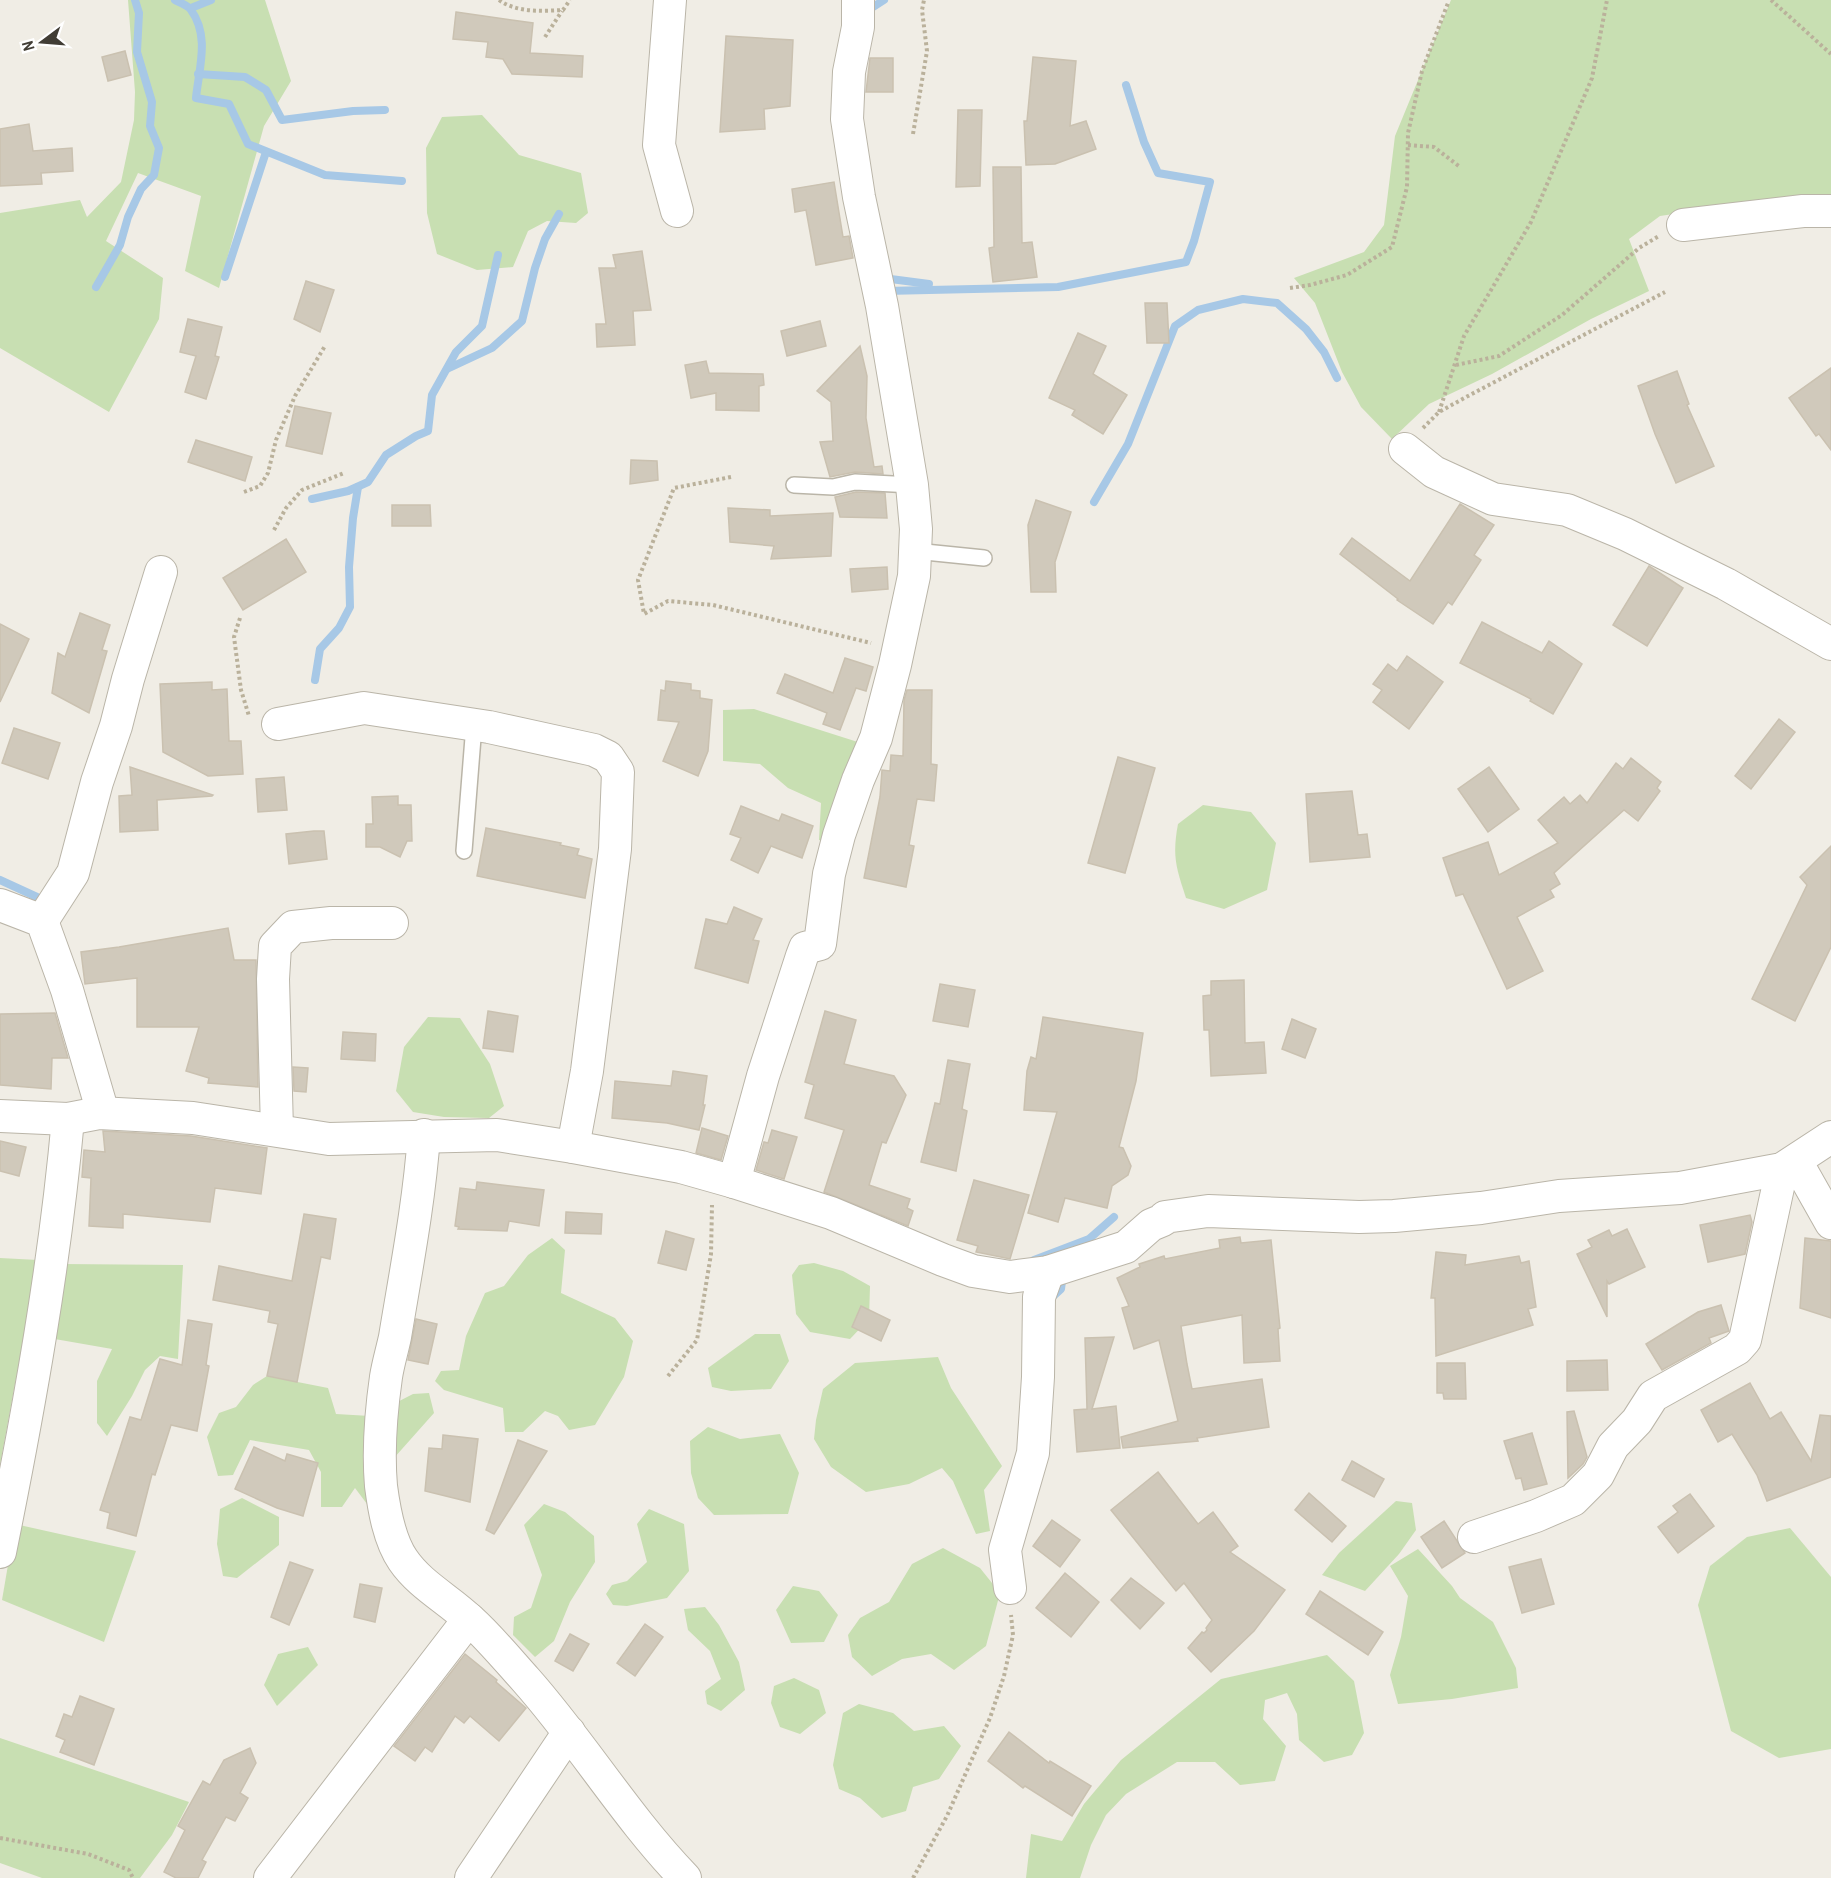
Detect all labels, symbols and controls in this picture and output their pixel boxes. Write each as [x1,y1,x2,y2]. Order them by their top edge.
north arrow [12,12,72,72]
text: N [16,39,39,54]

